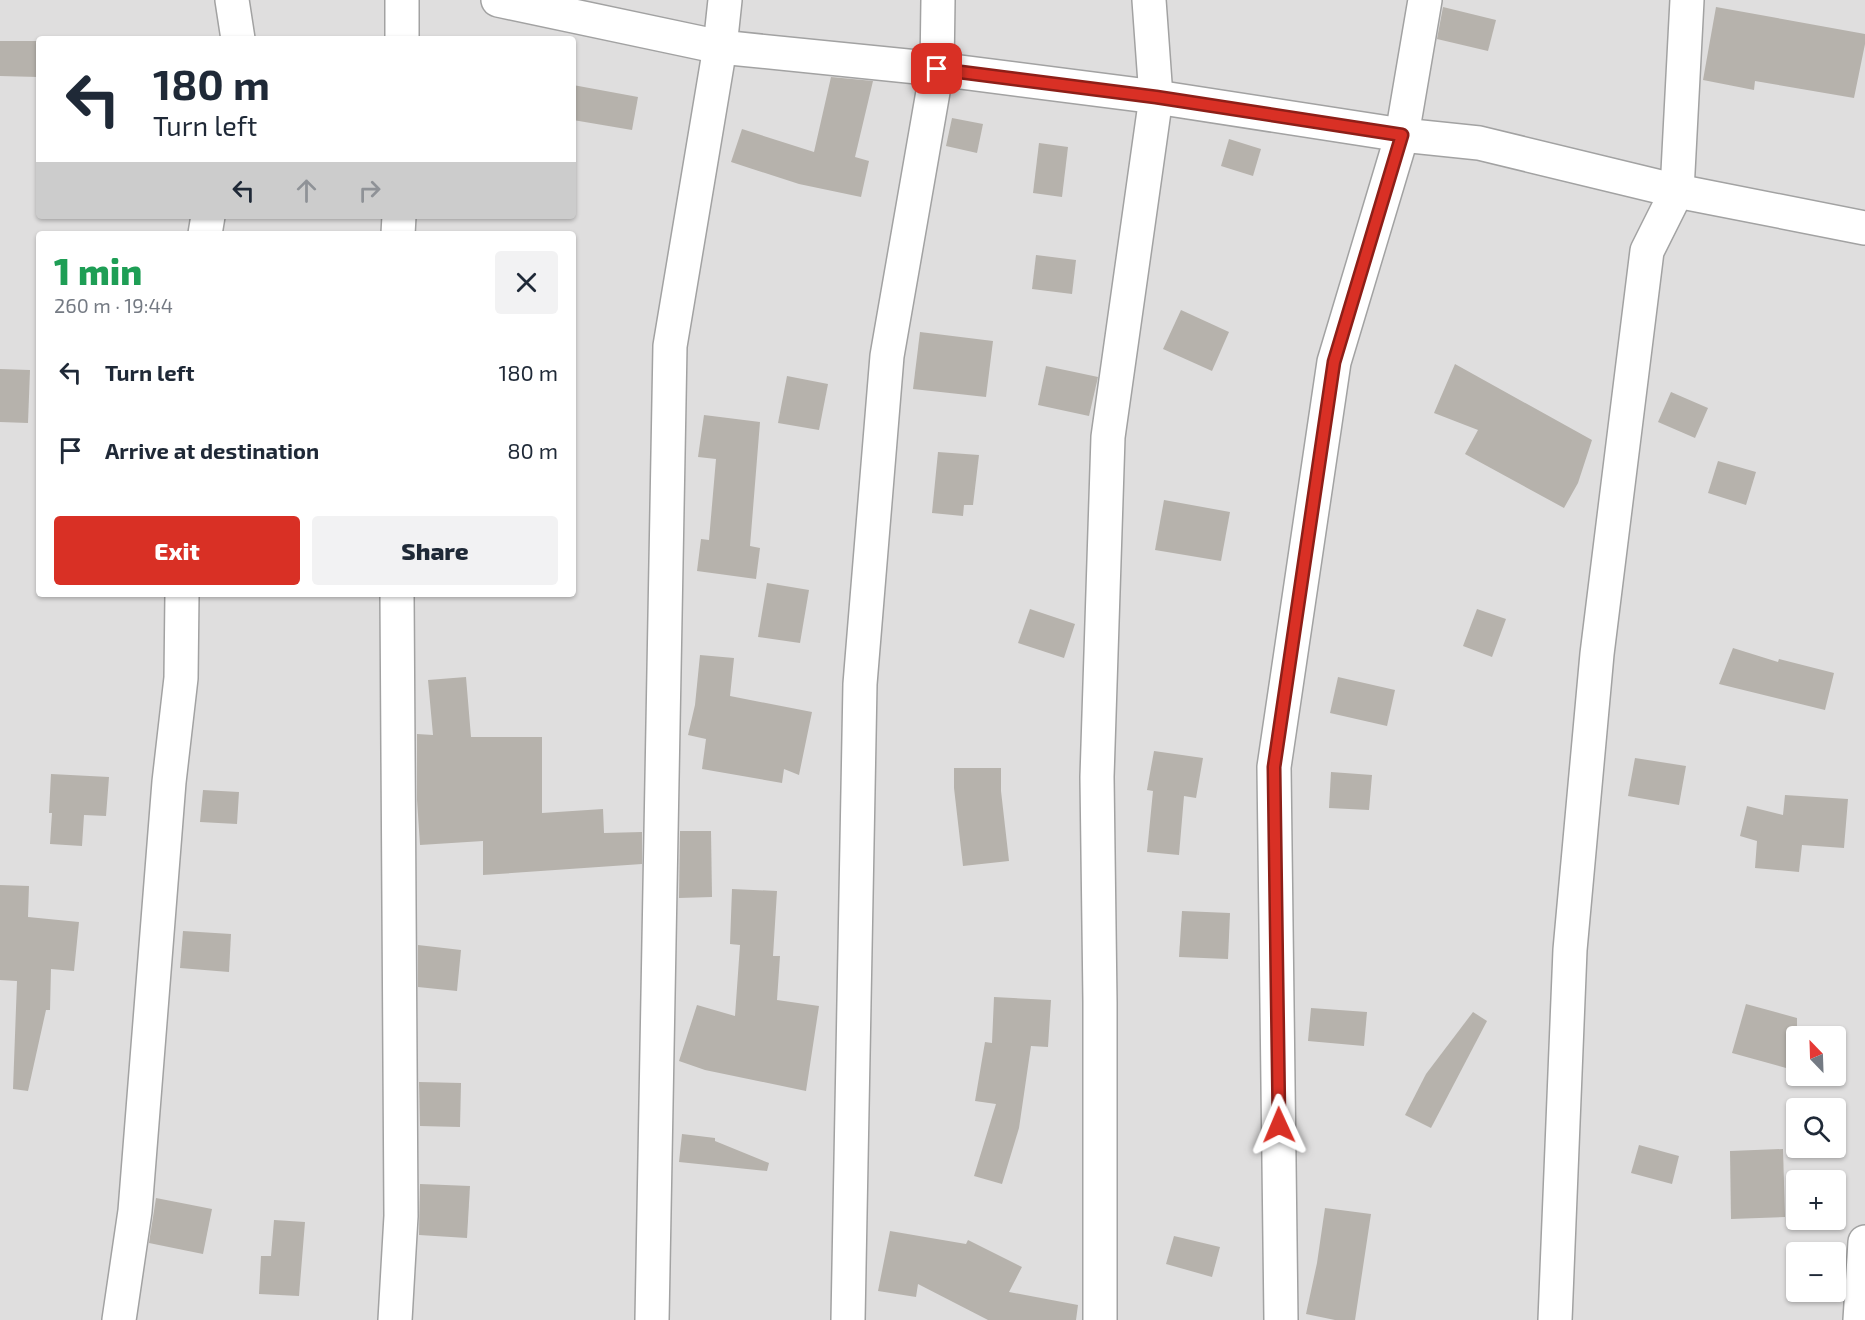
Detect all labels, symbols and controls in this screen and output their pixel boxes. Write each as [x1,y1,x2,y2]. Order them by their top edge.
pin [911,43,962,94]
icon: arrive [920,52,953,85]
text: 180 m [153,58,270,108]
icon: left [54,60,132,138]
text: Turn left [153,109,257,141]
icon: left [227,174,260,207]
icon: ahead [290,174,323,207]
icon: right [353,174,386,207]
text: 1 min [54,249,142,292]
button: close [495,251,558,314]
text: 260 m · 19:44 [54,293,173,317]
icon: left [54,356,87,389]
text: Turn left [105,359,194,385]
text: 180 m [498,359,558,385]
icon: arrive [54,434,87,467]
text: Arrive at destination [105,437,319,463]
text: 80 m [507,437,558,463]
button: Exit [54,516,300,585]
button: Share [312,516,558,585]
north arrow [1786,1026,1846,1086]
map controls [1786,1026,1846,1302]
position arrow [1247,1093,1311,1157]
button: search [1786,1098,1846,1158]
button: + [1786,1170,1846,1230]
button: − [1786,1242,1846,1302]

